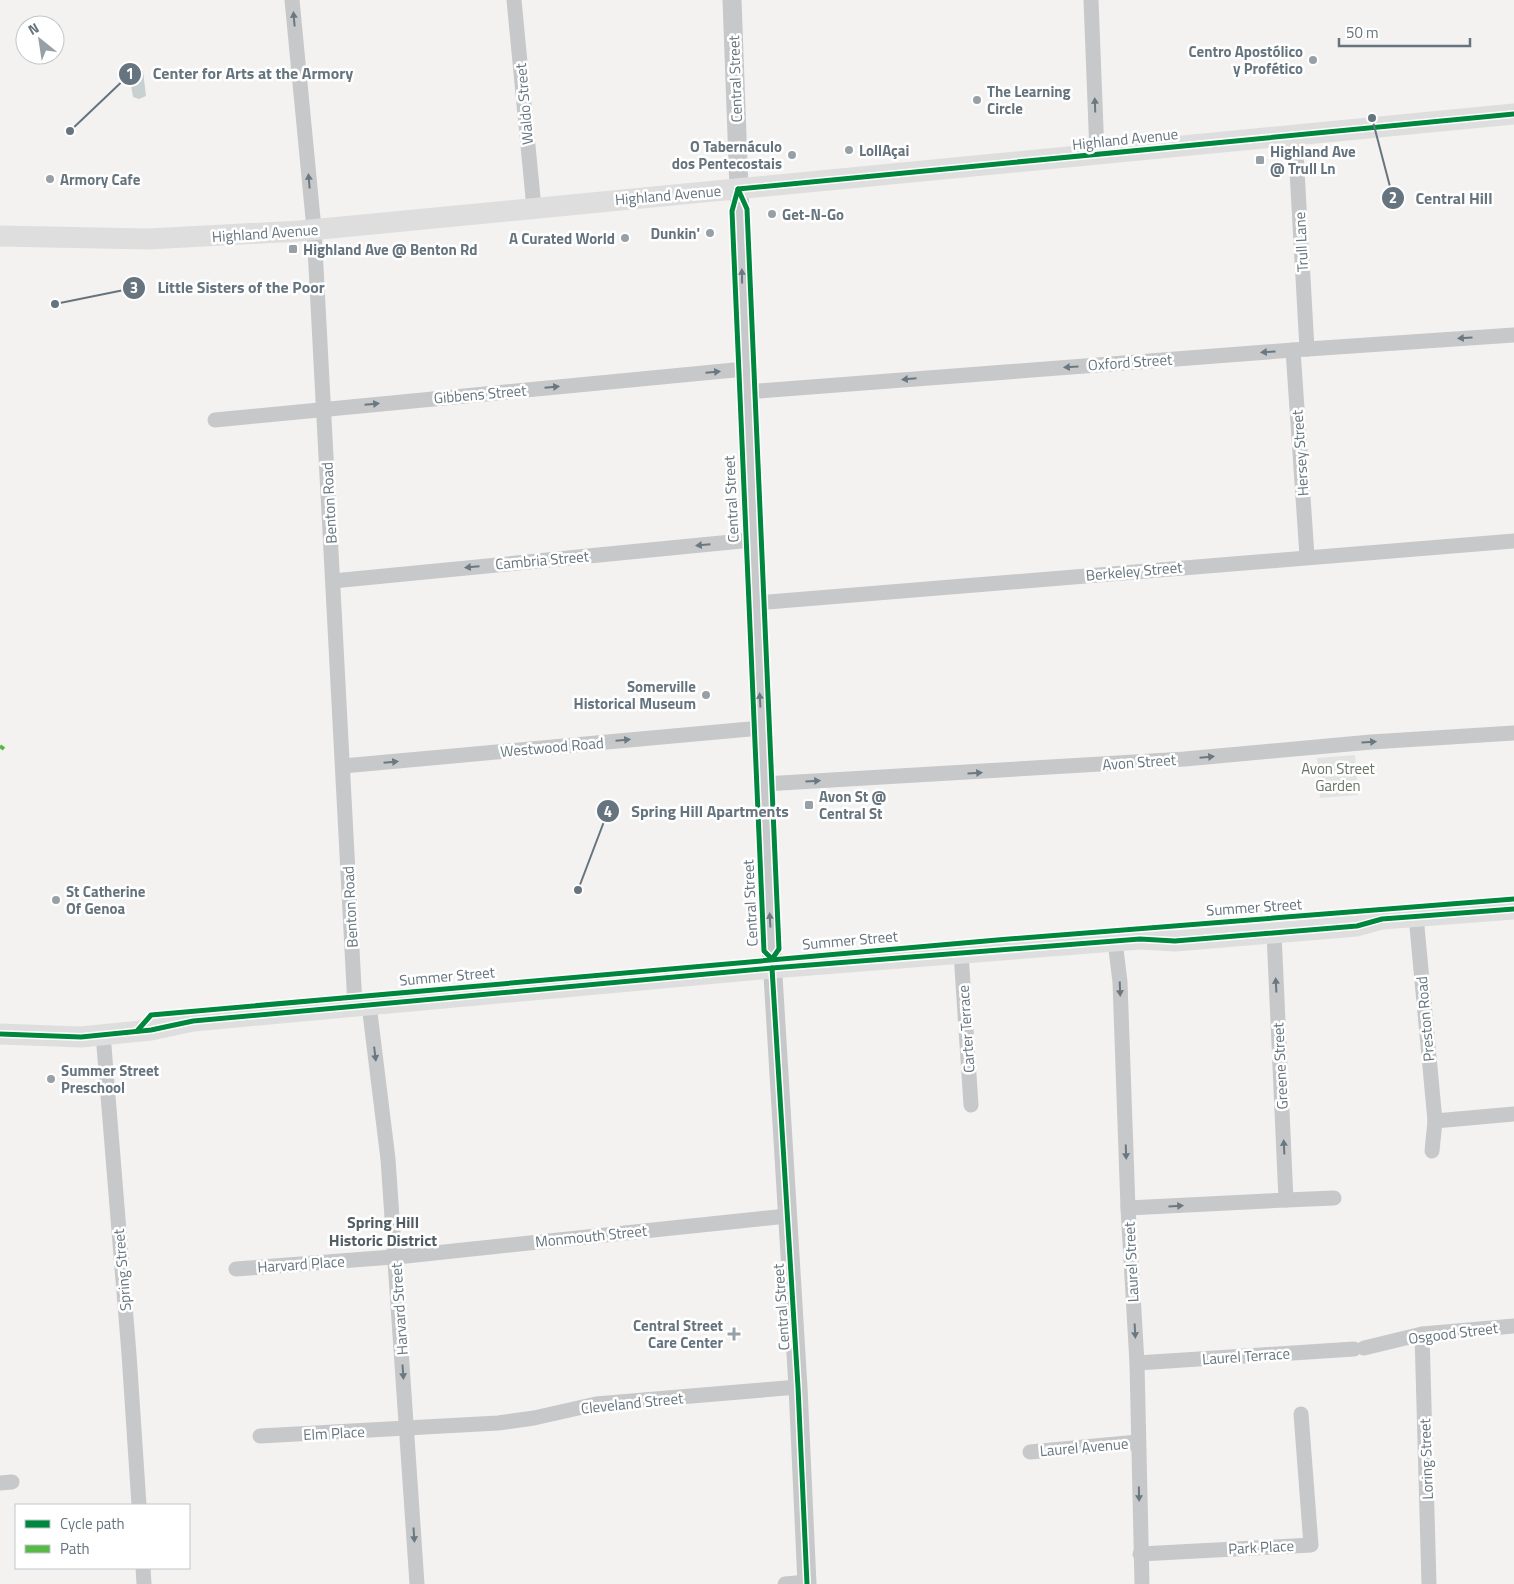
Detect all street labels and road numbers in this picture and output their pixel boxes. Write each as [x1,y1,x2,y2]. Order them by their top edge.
street label: Central Street [722,34,748,123]
street label: Waldo Street [509,61,539,146]
street label: Highland Avenue [1071,122,1179,156]
street label: Highland Avenue [614,179,722,211]
street label: Trull Lane [1288,211,1314,273]
street label: Highland Avenue [211,218,319,248]
street label: Oxford Street [1087,348,1174,376]
street label: Gibbens Street [433,378,528,410]
street label: Hersey Street [1285,408,1314,497]
street label: Central Street [717,454,745,543]
street label: Benton Road [315,462,343,544]
street label: Cambria Street [494,544,591,576]
street label: Berkeley Street [1085,555,1184,587]
street label: Westwood Road [499,731,605,763]
street label: Avon Street [1101,748,1177,776]
street label: Central Street [736,858,764,947]
street label: Benton Road [336,866,364,948]
street label: Summer Street [1205,892,1303,922]
street label: Summer Street [801,924,900,956]
street label: Summer Street [398,960,497,992]
street label: Preston Road [1410,975,1440,1063]
street label: Carter Terrace [951,984,981,1074]
street label: Greene Street [1266,1021,1294,1110]
street label: Monmouth Street [534,1219,649,1253]
street label: Laurel Street [1117,1220,1145,1303]
street label: Spring Street [107,1227,137,1312]
street label: Harvard Place [257,1249,345,1279]
street label: Harvard Street [384,1261,414,1356]
street label: Central Street [766,1262,796,1351]
street label: Osgood Street [1407,1316,1500,1350]
street label: Laurel Terrace [1201,1341,1291,1371]
street label: Cleveland Street [580,1386,685,1420]
street label: Loring Street [1413,1417,1439,1500]
street label: Elm Place [303,1420,365,1446]
street label: Laurel Avenue [1039,1432,1129,1462]
street label: Park Place [1227,1534,1295,1560]

